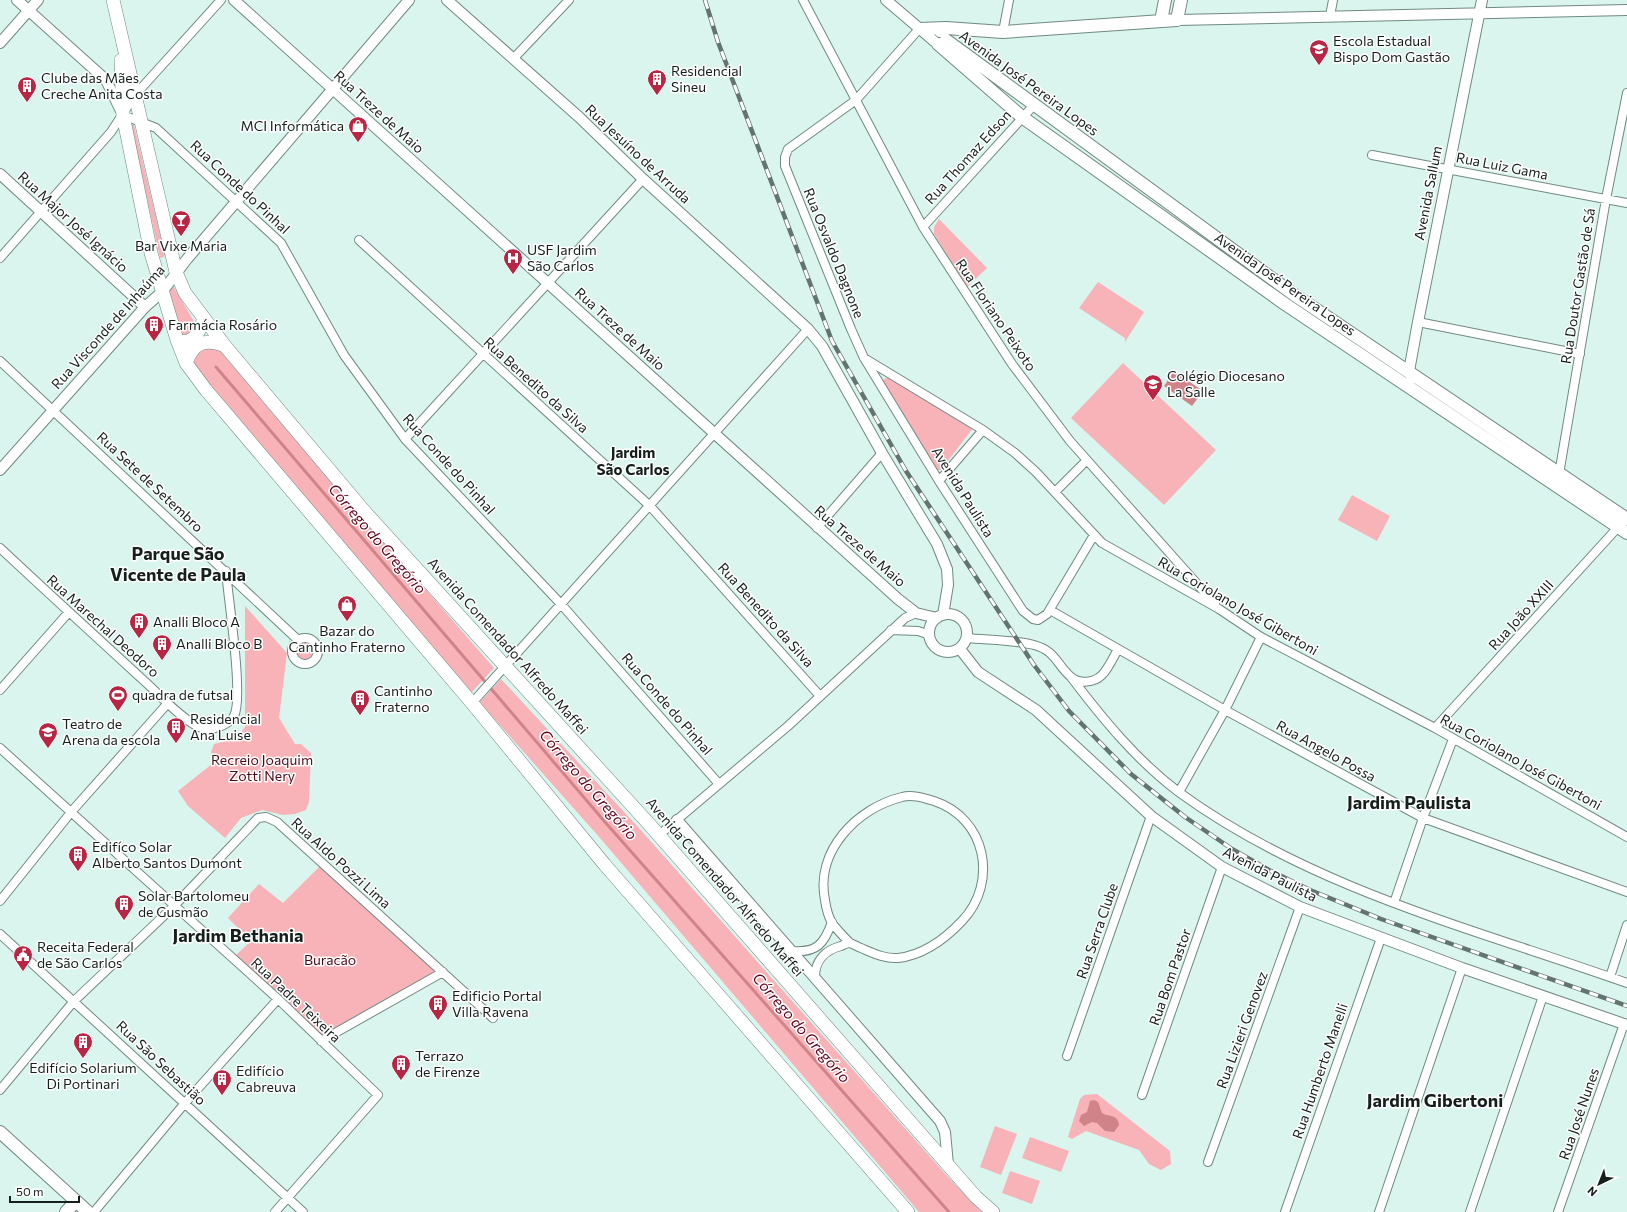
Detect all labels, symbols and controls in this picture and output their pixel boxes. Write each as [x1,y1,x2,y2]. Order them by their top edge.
street label: Avenida José Pereira Lopes [956,26,1102,139]
place label: Escola Estadual Bispo Dom Gastão [1333,32,1450,65]
school or university icon: Escola Estadual Bispo Dom Gastão [1308,38,1330,66]
place label: Residencial Sineu [671,62,742,95]
street label: Rua Treze de Maio [331,67,428,157]
building icon: Residencial Sineu [646,68,668,96]
place label: Clube das Mães Creche Anita Costa [41,69,163,102]
building icon: Clube das Mães Creche Anita Costa [16,75,38,103]
street label: Rua Jesuíno de Arruda [582,100,694,207]
street label: Rua Thomaz Edson [921,106,1014,207]
shop icon: MCI Informática [347,115,369,143]
place label: MCI Informática [241,117,344,134]
street label: Rua Conde do Pinhal [187,136,294,237]
street label: Avenida Sallum [1410,144,1445,242]
street label: Rua Luiz Gama [1455,148,1550,183]
street label: Rua Major José Ignácio [15,168,132,276]
street label: Rua Osvaldo Dagnone [801,185,868,320]
street label: Rua Doutor Gastão de Sá [1557,207,1598,365]
bar icon: Bar Vixe Maria [170,209,192,237]
street label: Avenida José Pereira Lopes [1212,228,1359,339]
place label: Bar Vixe Maria [135,237,227,254]
place label: USF Jardim São Carlos [527,241,597,274]
hospital icon: USF Jardim São Carlos [502,247,524,275]
street label: Rua Floriano Peixoto [953,255,1040,374]
street label: Rua Visconde de Inhaúma [47,261,168,392]
street label: Rua Treze de Maio [572,284,669,374]
building icon: Farmácia Rosário [143,314,165,342]
place label: Farmácia Rosário [168,316,277,333]
street label: Rua Benedito da Silva [480,333,592,436]
place label: Colégio Diocesano La Salle [1167,367,1285,400]
school or university icon: Colégio Diocesano La Salle [1142,373,1164,401]
street label: Rua Conde do Pinhal [400,410,499,518]
street label: Rua Sete de Setembro [94,428,207,535]
district label: Jardim São Carlos [597,443,669,478]
street label: Avenida Paulista [929,443,998,540]
water label: Córrego do Gregório [325,480,430,597]
street label: Rua Treze de Maio [811,501,909,590]
district label: Parque São Vicente de Paula [110,542,246,585]
street label: Rua Coriolano José Gibertoni [1155,553,1321,658]
street label: Avenida Comendador Alfredo Maffei [425,554,592,737]
street label: Rua Benedito da Silva [715,559,818,671]
street label: Rua Marechal Deodoro [44,571,163,681]
street label: Rua João XXIII [1485,576,1557,653]
shop icon: Bazar do Cantinho Fraterno [336,594,358,622]
building icon: Analli Bloco A [128,611,150,639]
place label: Analli Bloco A [153,613,240,630]
place label: Bazar do Cantinho Fraterno [289,622,405,655]
building icon: Analli Bloco B [151,633,173,661]
place label: Analli Bloco B [176,635,262,652]
street label: Rua Conde do Pinhal [618,649,716,758]
place label: Cantinho Fraterno [374,682,433,715]
sports icon: quadra de futsal [107,684,129,712]
place label: quadra de futsal [132,686,233,703]
building icon: Cantinho Fraterno [349,688,371,716]
place label: Residencial Ana Luise [190,710,261,743]
street label: Rua Coriolano José Gibertoni [1438,710,1605,813]
place label: Teatro de Arena da escola [62,715,160,748]
building icon: Residencial Ana Luise [165,716,187,744]
street label: Rua Angelo Possa [1274,716,1379,785]
school or university icon: Teatro de Arena da escola [37,721,59,749]
water label: Córrego do Gregório [536,726,641,843]
park label: Recreio Joaquim Zotti Nery [211,751,313,784]
district label: Jardim Paulista [1347,791,1471,813]
street label: Avenida Comendador Alfredo Maffei [643,794,808,980]
street label: Rua Aldo Pozzi Lima [288,814,394,912]
place label: Edifíco Solar Alberto Santos Dumont [92,838,242,871]
street label: Avenida Paulista [1220,842,1320,905]
building icon: Edifíco Solar Alberto Santos Dumont [67,844,89,872]
street label: Rua Serra Clube [1072,881,1121,981]
place label: Solar Bartolomeu de Gusmão [138,887,249,920]
building icon: Solar Bartolomeu de Gusmão [113,893,135,921]
district label: Jardim Bethania [173,924,303,946]
street label: Rua Bom Pastor [1145,926,1194,1028]
place label: Receita Federal de São Carlos [37,938,134,971]
public building icon: Receita Federal de São Carlos [12,944,34,972]
park label: Buracão [304,951,356,968]
street label: Rua Padre Teixeira [248,954,345,1046]
water label: Córrego do Gregório [749,969,854,1086]
street label: Rua Lizieri Genovez [1212,969,1271,1091]
place label: Edificio Portal Villa Ravena [452,987,542,1020]
building icon: Edificio Portal Villa Ravena [427,993,449,1021]
street label: Rua Humberto Manelli [1288,1001,1351,1141]
street label: Rua São Sebastião [113,1017,210,1108]
building icon: Edifício Solarium Di Portinari [72,1031,94,1059]
place label: Terrazo de Firenze [415,1047,480,1080]
building icon: Terrazo de Firenze [390,1053,412,1081]
place label: Edifício Solarium Di Portinari [29,1059,137,1092]
place label: Edifício Cabreuva [236,1062,296,1095]
street label: Rua José Nunes [1555,1066,1602,1162]
building icon: Edifício Cabreuva [211,1068,233,1096]
district label: Jardim Gibertoni [1367,1089,1503,1111]
north arrow [1579,1164,1619,1204]
scale bar [10,1178,79,1204]
text: 50 m [16,1184,44,1198]
text: N [1584,1184,1599,1199]

